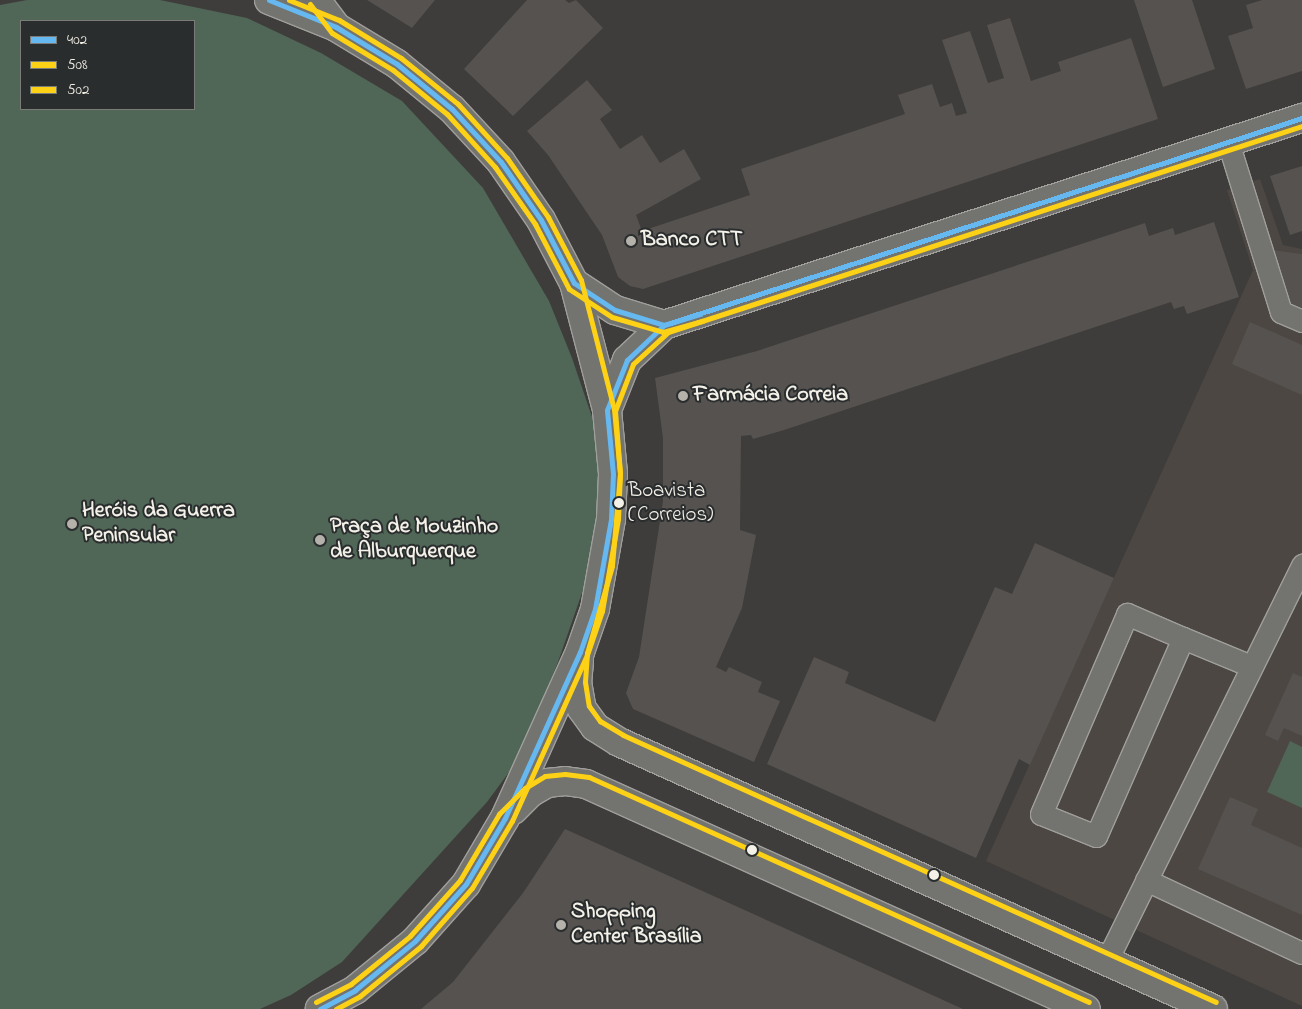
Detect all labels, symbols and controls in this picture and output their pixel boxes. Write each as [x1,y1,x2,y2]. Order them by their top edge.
legend [20,20,195,110]
text: 402 [67,29,87,51]
text: 508 [67,54,88,76]
text: 502 [67,79,90,101]
place label: Banco CTT [641,228,743,254]
marker: Banco CTT [625,235,637,247]
place label: Farmácia Correia [693,383,848,409]
marker: Farmácia Correia [677,390,689,402]
place label: Boavista (Correios) [628,478,713,528]
place label: Heróis da Guerra Peninsular [82,498,235,550]
marker: Boavista (Correios) [614,498,624,508]
place label: Praça de Mouzinho de Alburquerque [330,514,498,566]
marker: Heróis da Guerra Peninsular [66,518,78,530]
marker: Praça de Mouzinho de Alburquerque [314,534,326,546]
unlabelled marker [747,845,757,855]
unlabelled marker [929,870,939,880]
place label: Shopping Center Brasília [571,899,702,950]
marker: Shopping Center Brasília [555,919,567,931]

